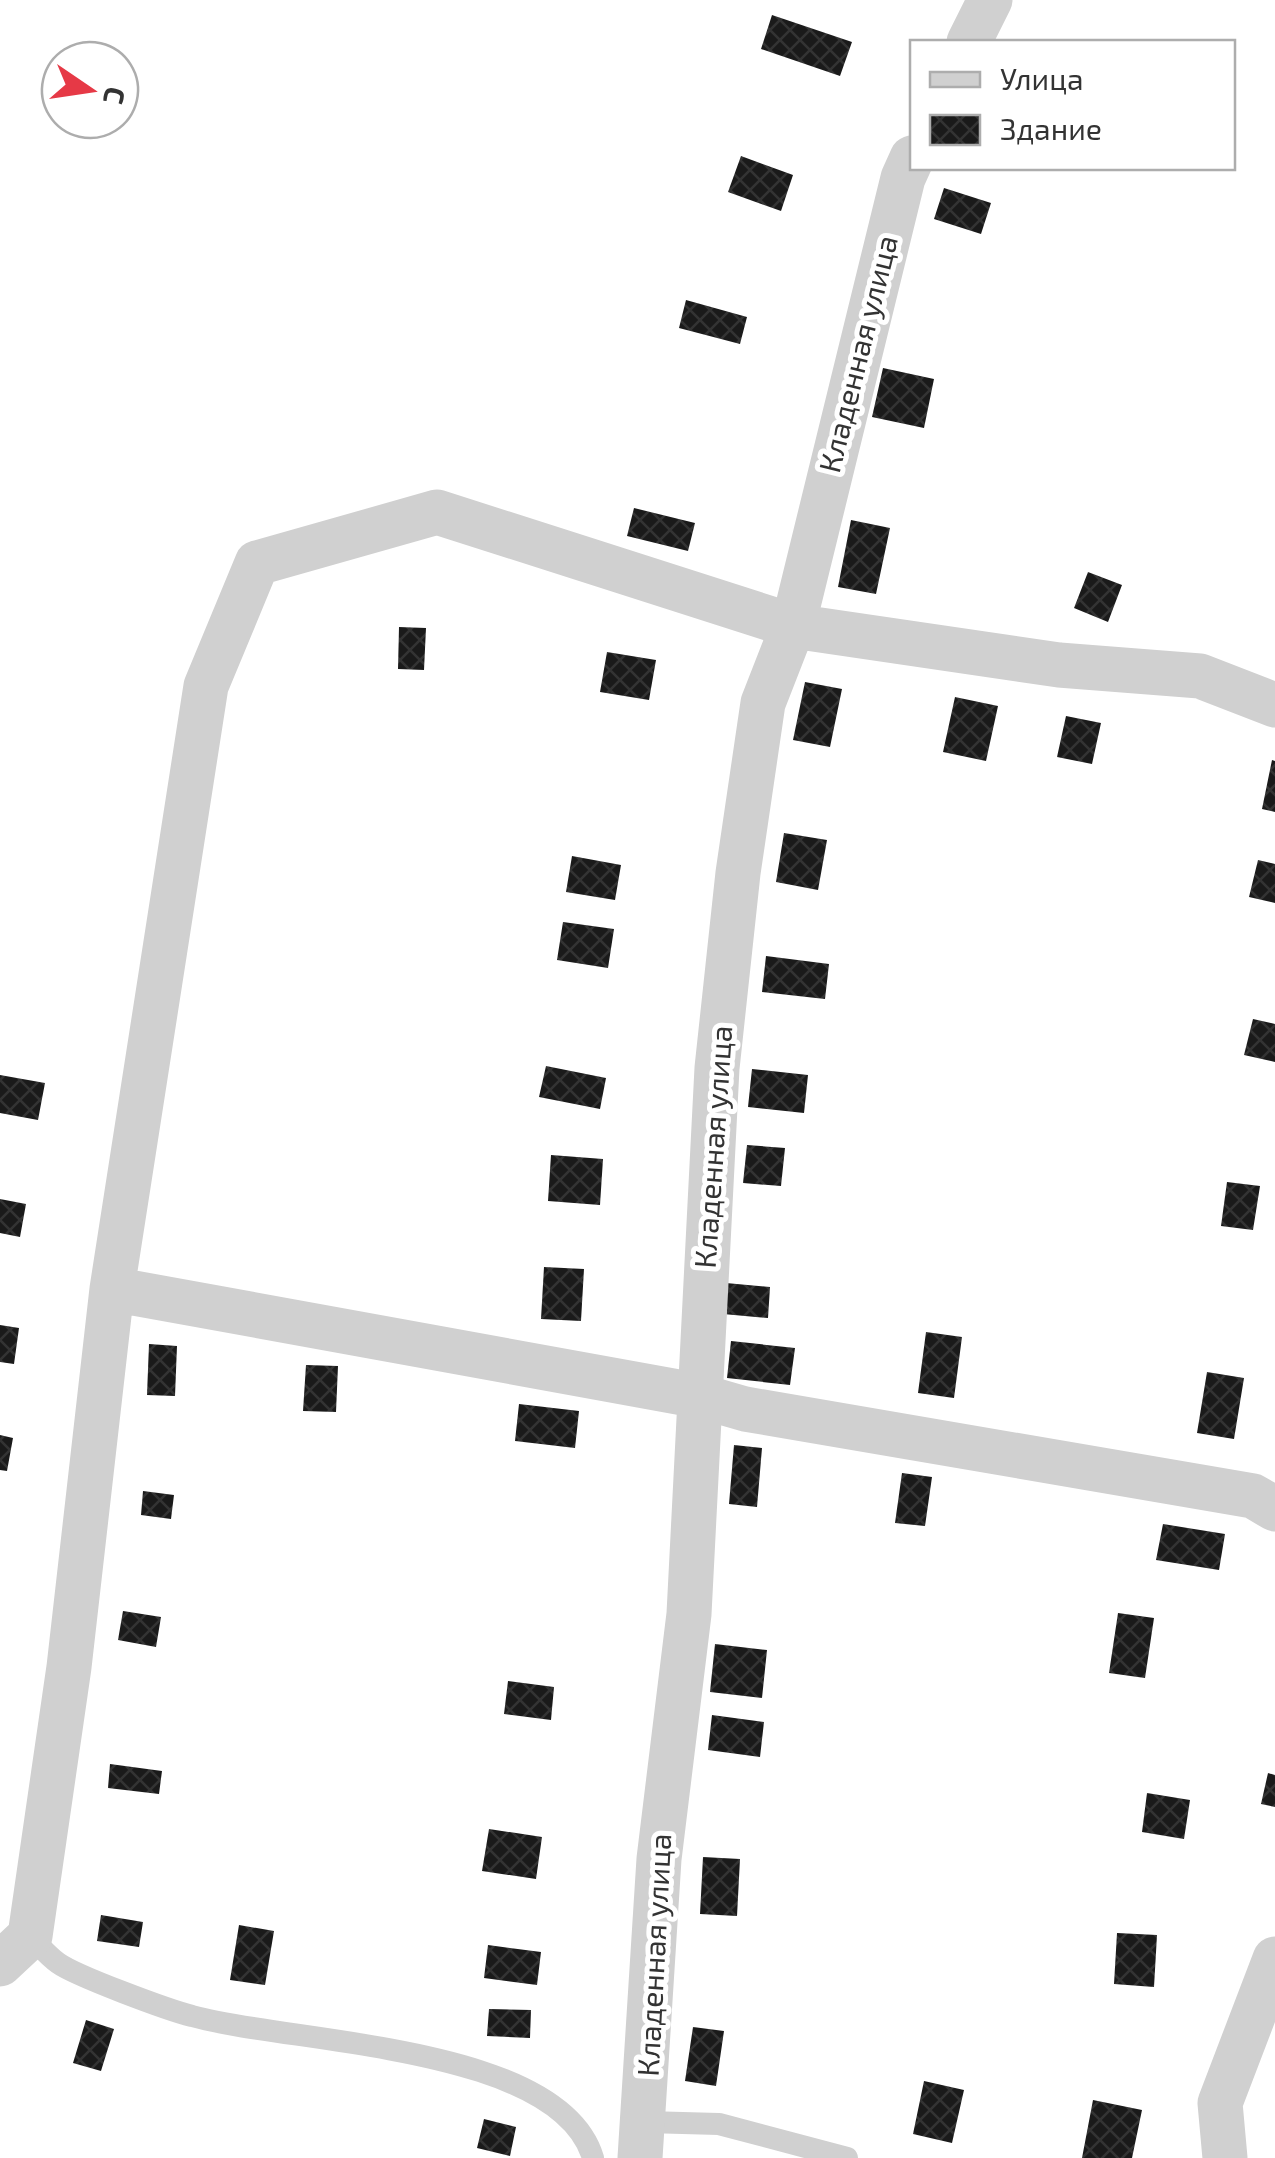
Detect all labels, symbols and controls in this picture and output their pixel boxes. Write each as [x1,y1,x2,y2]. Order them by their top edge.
north arrow [40,40,140,140]
legend [910,40,1235,170]
text: Улица [1000,60,1084,96]
text: С [97,84,134,108]
text: Здание [1000,110,1102,146]
street label: Кладенная улица [810,231,905,476]
street label: Кладенная улица [686,1024,739,1270]
street label: Кладенная улица [629,1832,678,2077]

